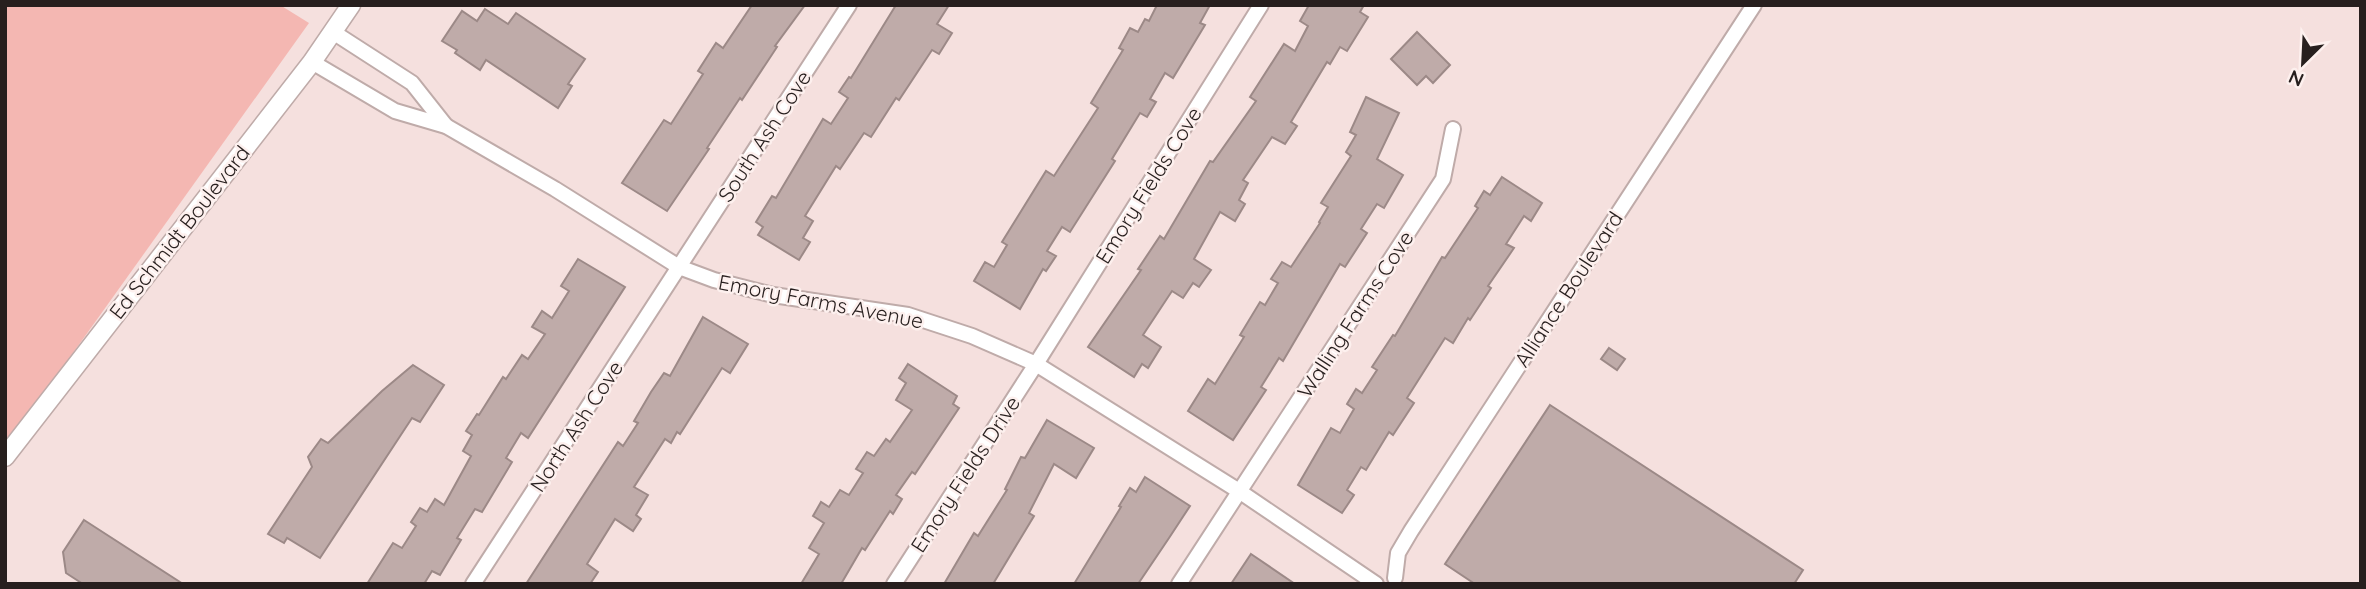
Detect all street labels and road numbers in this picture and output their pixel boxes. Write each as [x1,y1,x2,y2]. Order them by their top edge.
street label: South Ash Cove [712,65,816,207]
street label: Emory Fields Cove [1089,102,1207,268]
street label: Ed Schmidt Boulevard [103,140,255,324]
street label: Alliance Boulevard [1508,206,1628,372]
street label: Walling Farms Cove [1291,226,1419,402]
street label: Emory Farms Avenue [716,268,926,334]
street label: North Ash Cove [524,356,628,496]
street label: Emory Fields Drive [905,391,1025,557]

